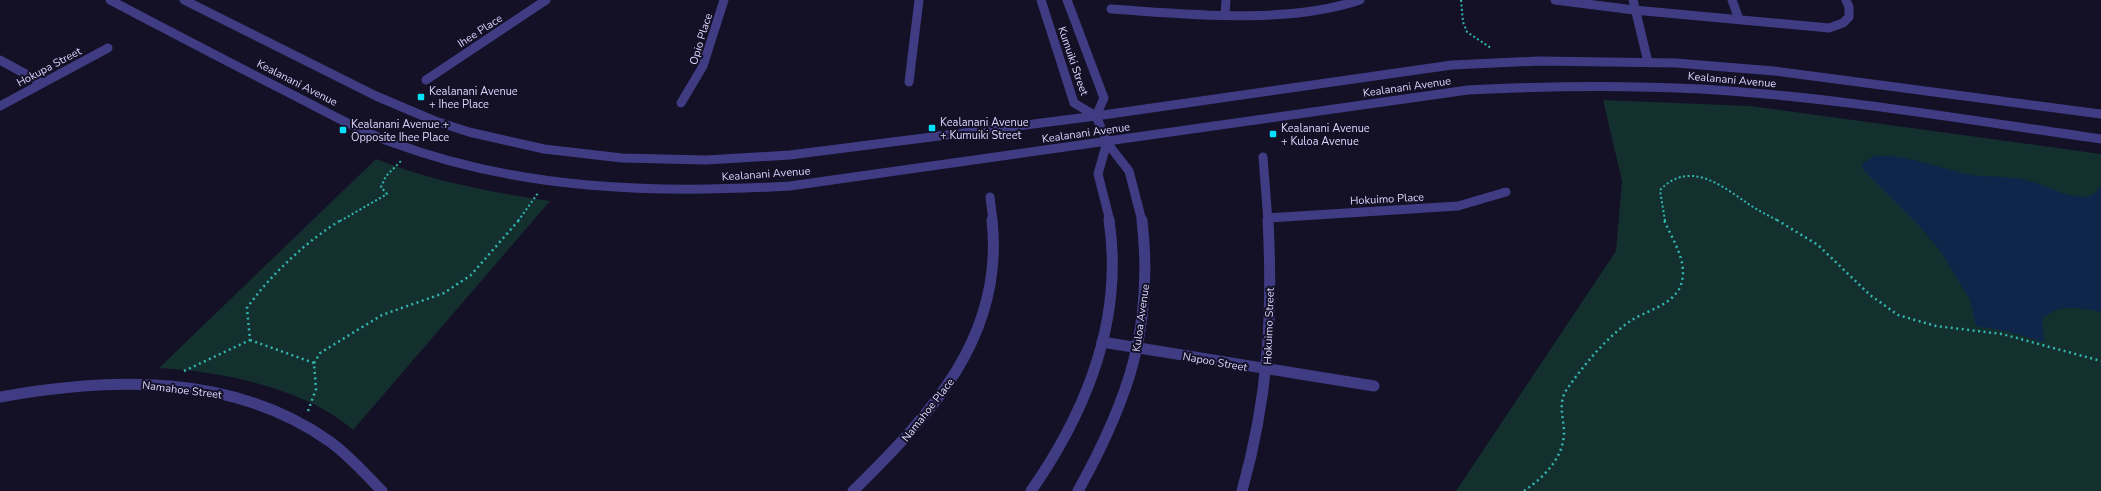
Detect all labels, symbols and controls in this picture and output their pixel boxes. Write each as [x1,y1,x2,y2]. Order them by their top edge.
street label: Ihee Place [455,11,505,51]
street label: Opio Place [686,11,716,67]
street label: Kumuiki Street [1054,25,1092,98]
street label: Hokupa Street [14,44,84,90]
street label: Kealanani Avenue [254,56,340,110]
street label: Kealanani Avenue [1687,69,1777,91]
street label: Kealanani Avenue [1362,73,1452,101]
place label: Kealanani Avenue + Ihee Place [429,84,518,112]
marker: Kealanani Avenue + Ihee Place [416,92,426,102]
place label: Kealanani Avenue + Kumuiki Street [940,115,1029,143]
place label: Kealanani Avenue + Opposite Ihee Place [351,117,449,145]
street label: Kealanani Avenue [1041,119,1131,147]
place label: Kealanani Avenue + Kuloa Avenue [1281,121,1370,149]
marker: Kealanani Avenue + Kumuiki Street [927,123,937,133]
marker: Kealanani Avenue + Opposite Ihee Place [338,125,348,135]
marker: Kealanani Avenue + Kuloa Avenue [1268,129,1278,139]
street label: Kealanani Avenue [721,163,811,185]
street label: Hokuimo Place [1350,190,1424,208]
street label: Kuloa Avenue [1129,283,1153,353]
street label: Hokuimo Street [1260,287,1278,365]
street label: Napoo Street [1181,349,1249,375]
street label: Namahoe Place [898,375,958,445]
street label: Namahoe Street [141,378,223,402]

